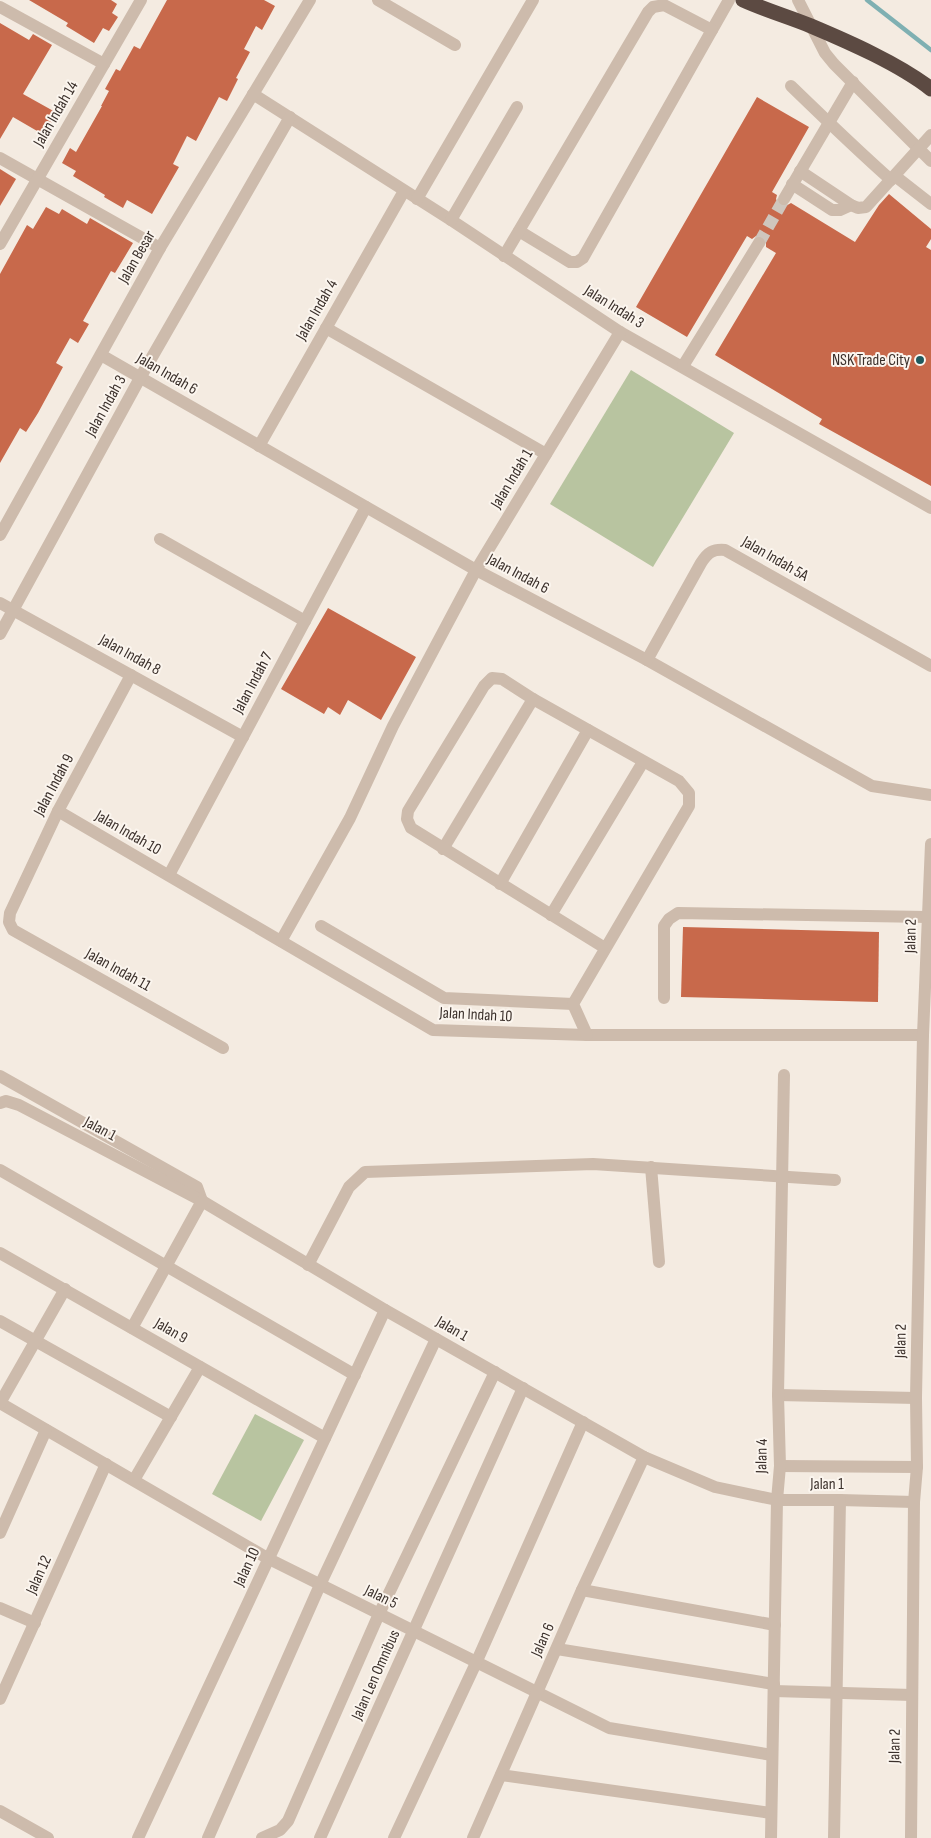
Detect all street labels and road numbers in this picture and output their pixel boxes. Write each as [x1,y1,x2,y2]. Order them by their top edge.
street label: Jalan Indah 14 [29,78,83,151]
street label: Jalan Besar [114,227,160,288]
street label: Jalan Indah 4 [292,276,342,345]
street label: Jalan Indah 3 [580,281,647,333]
street label: Jalan Indah 6 [132,348,201,399]
street label: Jalan Indah 3 [81,372,131,441]
street label: Jalan Indah 1 [486,446,537,513]
street label: Jalan Indah 5A [738,532,812,586]
street label: Jalan Indah 6 [483,549,552,598]
street label: Jalan Indah 8 [95,630,164,680]
street label: Jalan Indah 7 [228,649,277,718]
street label: Jalan Indah 9 [29,751,78,820]
street label: Jalan Indah 10 [91,806,164,859]
street label: Jalan 2 [901,919,921,954]
street label: Jalan Indah 11 [81,944,154,996]
street label: Jalan Indah 10 [438,1004,513,1026]
street label: Jalan 1 [80,1112,120,1145]
street label: Jalan 1 [432,1312,472,1346]
street label: Jalan 9 [150,1314,191,1348]
street label: Jalan 2 [891,1324,911,1359]
street label: Jalan 4 [752,1438,772,1474]
street label: Jalan 1 [809,1475,844,1494]
street label: Jalan 10 [229,1545,264,1590]
street label: Jalan 12 [22,1553,56,1598]
street label: Jalan 5 [360,1580,401,1613]
street label: Jalan 6 [527,1620,559,1661]
street label: Jalan Len Omnibus [347,1627,404,1724]
street label: Jalan 2 [885,1729,905,1764]

